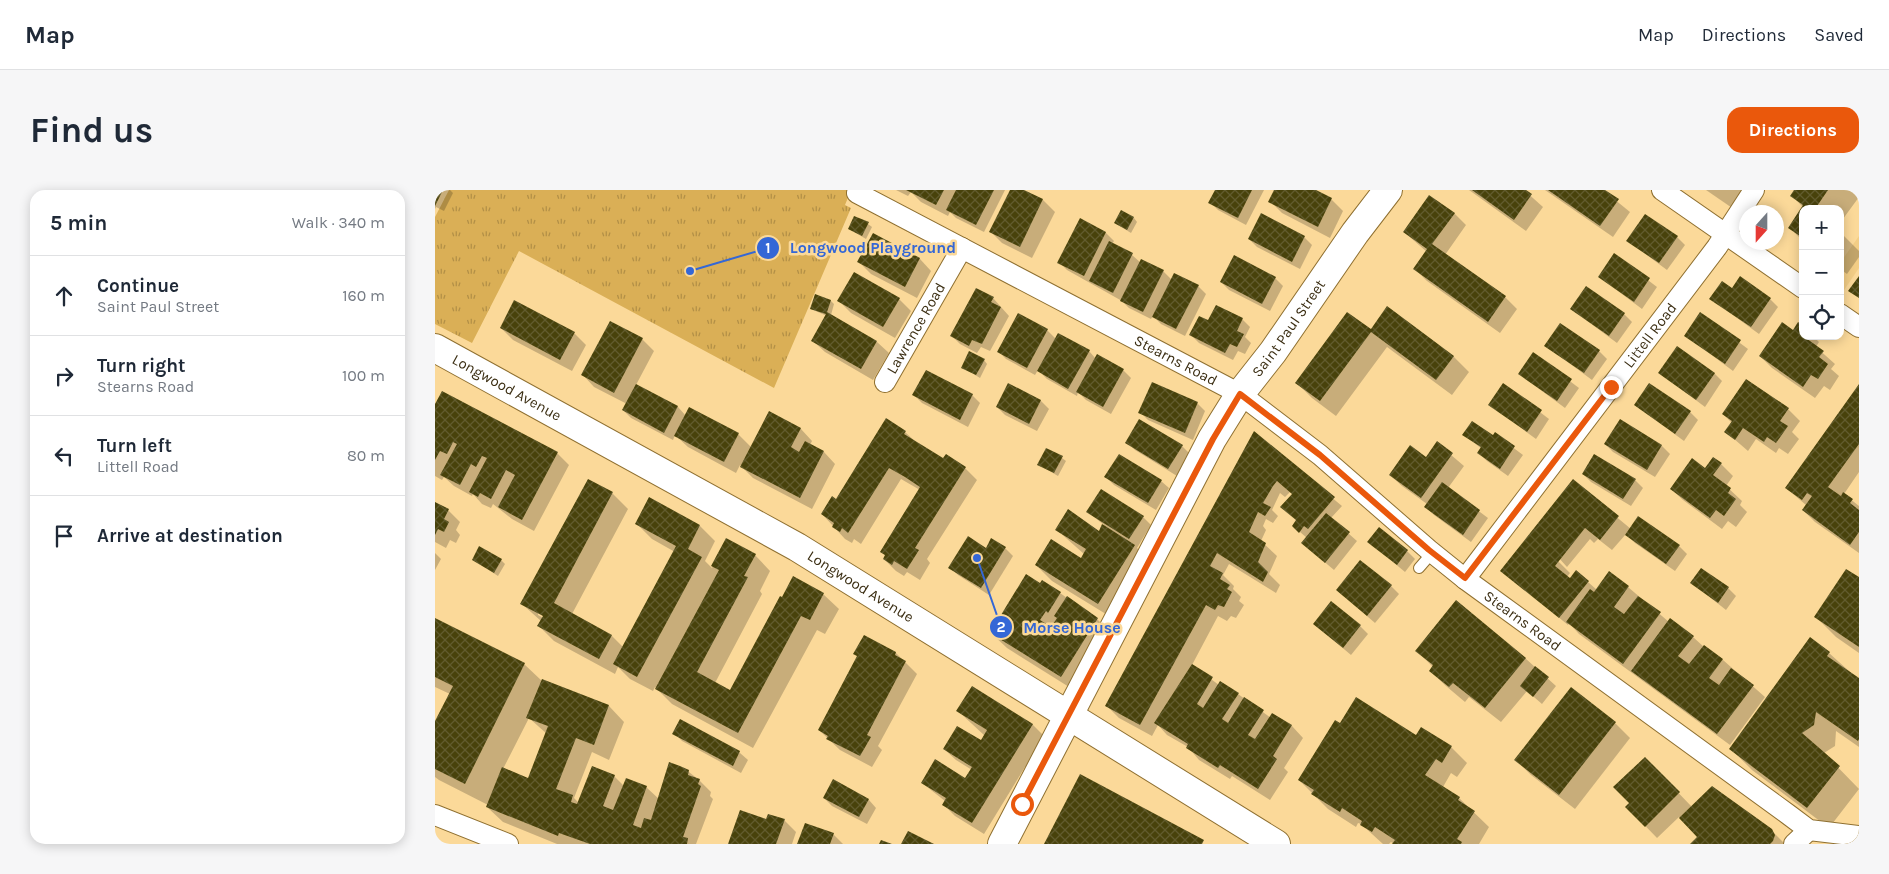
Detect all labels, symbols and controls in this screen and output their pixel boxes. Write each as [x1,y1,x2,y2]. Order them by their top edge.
text: Map [25,21,75,49]
text: Map [1638,24,1674,46]
text: Directions [1702,24,1786,46]
text: Saved [1814,24,1864,46]
button: Directions [1727,107,1859,153]
text: Find us [30,110,153,151]
north arrow [1739,205,1784,250]
map controls [1799,205,1844,340]
button: + [1799,205,1844,250]
text: 5 min [50,211,107,235]
text: Walk · 340 m [292,213,385,232]
callout: Longwood Playground [755,232,966,263]
text: Longwood Playground [790,238,956,257]
text: 1 [765,239,771,257]
button: − [1799,250,1844,295]
text: Continue [97,275,179,297]
street label: Saint Paul Street [1248,276,1329,380]
street label: Lawrence Road [883,280,949,377]
icon: ahead [50,282,78,310]
text: 160 m [342,286,385,305]
button: locate [1799,295,1844,340]
text: Saint Paul Street [97,297,219,316]
street label: Littell Road [1620,299,1680,371]
street label: Stearns Road [1131,331,1220,389]
street label: Longwood Avenue [449,350,565,425]
text: Turn right [97,355,186,377]
icon: right [50,362,78,390]
text: 100 m [342,366,385,385]
route end [1600,376,1623,399]
text: Stearns Road [97,377,194,396]
text: Turn left [97,435,172,457]
icon: left [50,442,78,470]
text: 80 m [347,446,385,465]
text: Littell Road [97,457,179,476]
icon: arrive [50,522,78,550]
text: Arrive at destination [97,525,283,547]
street label: Longwood Avenue [804,547,917,626]
street label: Stearns Road [1480,587,1565,655]
callout: Morse House [988,612,1131,643]
text: 2 [996,618,1006,636]
text: Morse House [1023,618,1121,637]
route start [1011,793,1034,816]

